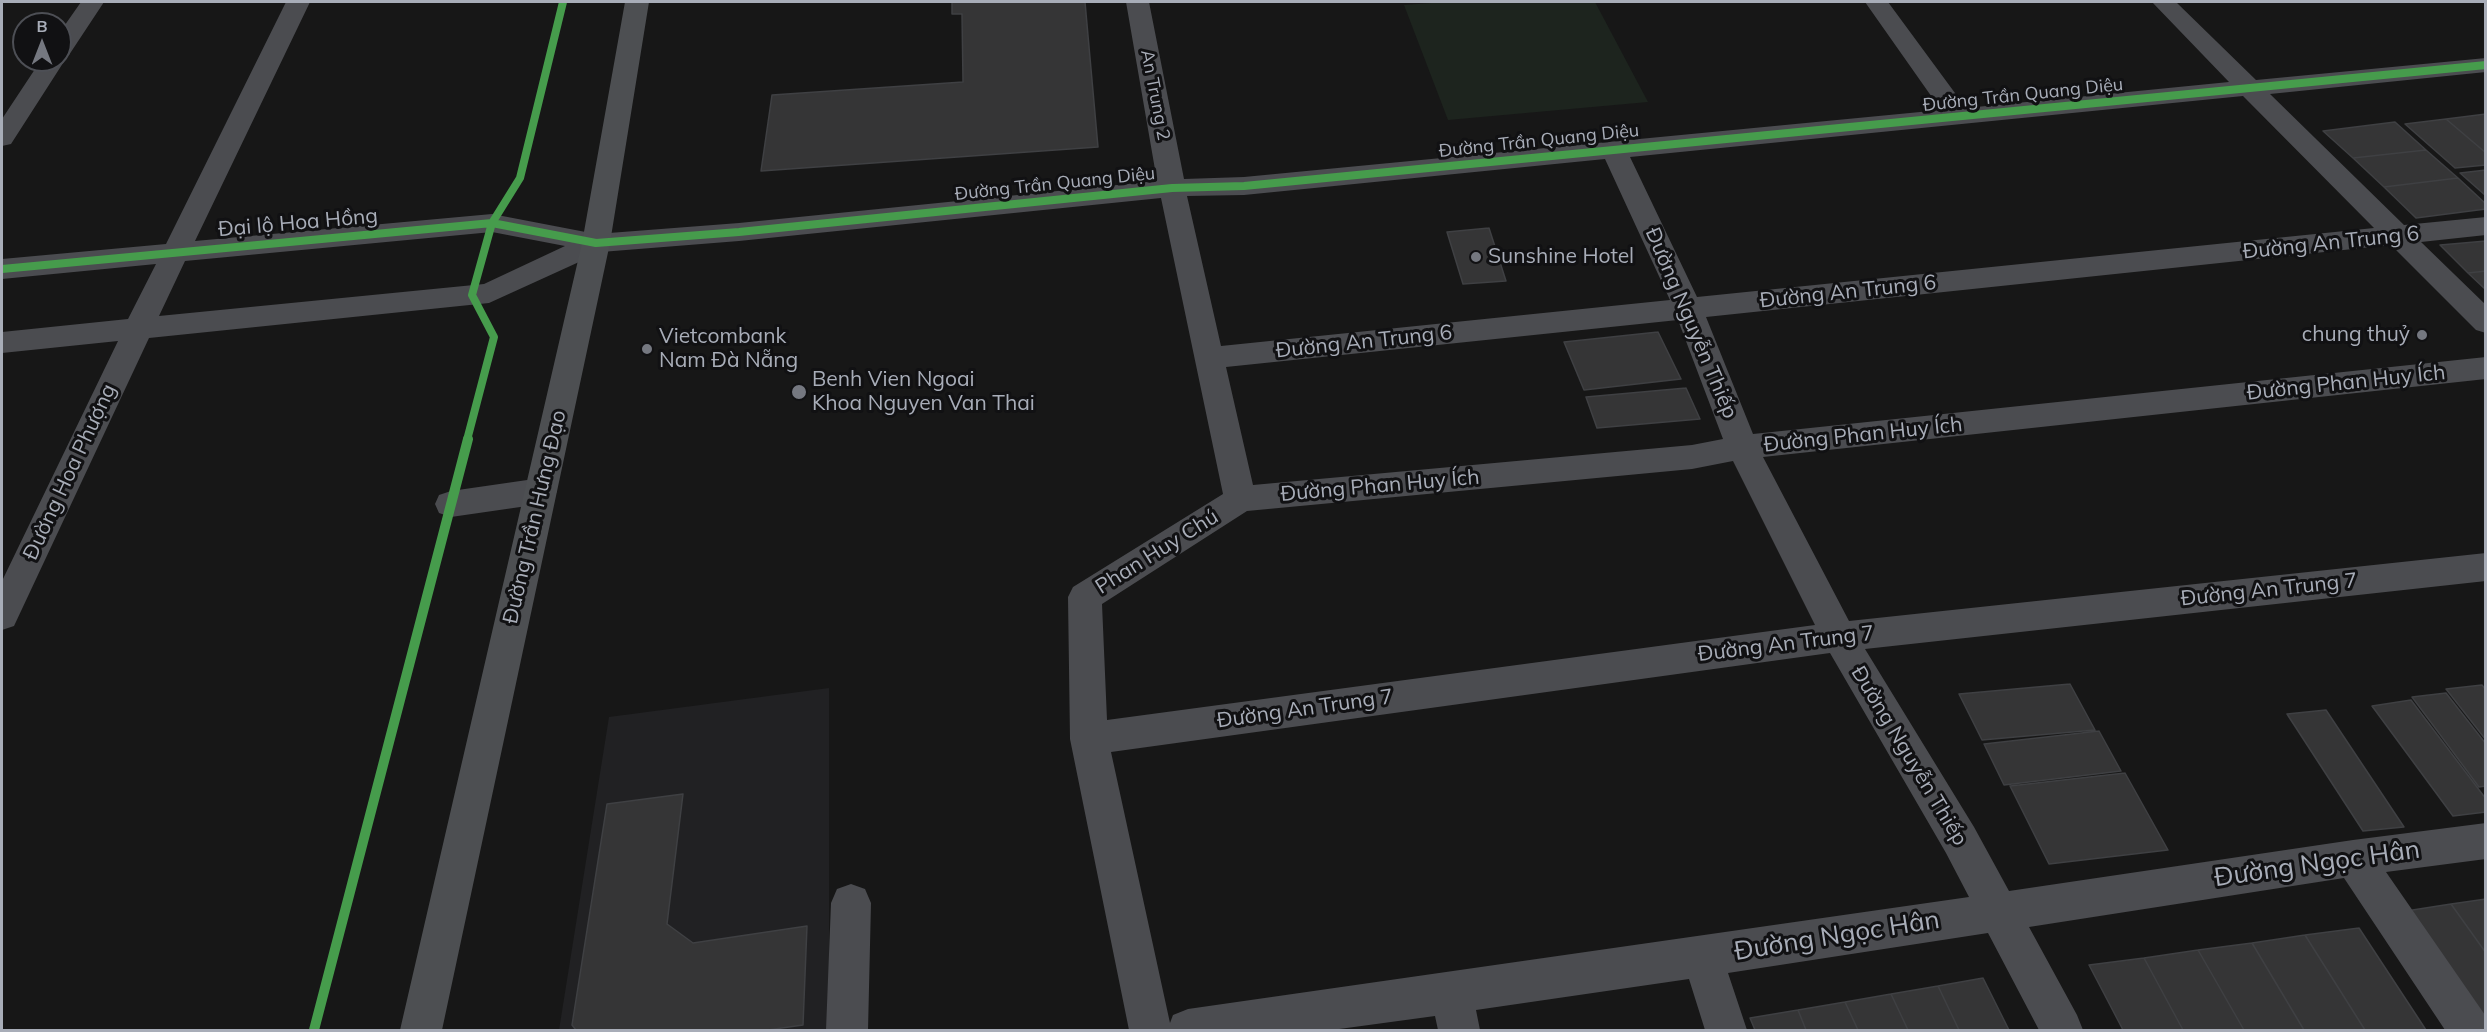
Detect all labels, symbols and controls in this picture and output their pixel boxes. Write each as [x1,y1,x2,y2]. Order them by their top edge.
north arrow [12,12,72,72]
text: B [36,16,48,36]
street label: An Trung 2 [1136,48,1174,142]
street label: Đường Trần Quang Diệu [1922,74,2124,116]
street label: Đường Trần Quang Diệu [1438,120,1640,162]
street label: Đường Trần Quang Diệu [954,163,1156,205]
street label: Đại lộ Hoa Hồng [217,203,379,243]
street label: Đường An Trung 6 [2242,221,2420,265]
street label: Đường Nguyễn Thiếp [1639,224,1743,422]
place label: Sunshine Hotel [1488,244,1634,270]
marker: Sunshine Hotel [1469,250,1483,264]
street label: Đường An Trung 6 [1759,270,1937,314]
street label: Đường An Trung 6 [1275,320,1453,364]
place label: chung thuỷ [2302,322,2410,348]
place label: Vietcombank Nam Đà Nẵng [659,324,798,374]
marker: chung thuỷ [2415,328,2429,342]
marker: Vietcombank Nam Đà Nẵng [640,342,654,356]
street label: Đường Phan Huy Ích [2245,360,2447,406]
place label: Benh Vien Ngoai Khoa Nguyen Van Thai [812,367,1035,417]
street label: Đường Hoa Phượng [18,380,122,564]
marker: Benh Vien Ngoai Khoa Nguyen Van Thai [790,383,808,401]
street label: Đường Trần Hưng Đạo [498,408,572,626]
street label: Đường Phan Huy Ích [1762,412,1964,458]
street label: Đường Phan Huy Ích [1279,465,1481,507]
street label: Phan Huy Chú [1091,504,1223,600]
street label: Đường An Trung 7 [2180,568,2358,612]
street label: Đường An Trung 7 [1696,621,1876,667]
street label: Đường Nguyễn Thiếp [1845,662,1973,850]
street label: Đường An Trung 7 [1215,684,1395,734]
street label: Đường Ngọc Hân [2212,834,2422,894]
street label: Đường Ngọc Hân [1732,904,1942,968]

